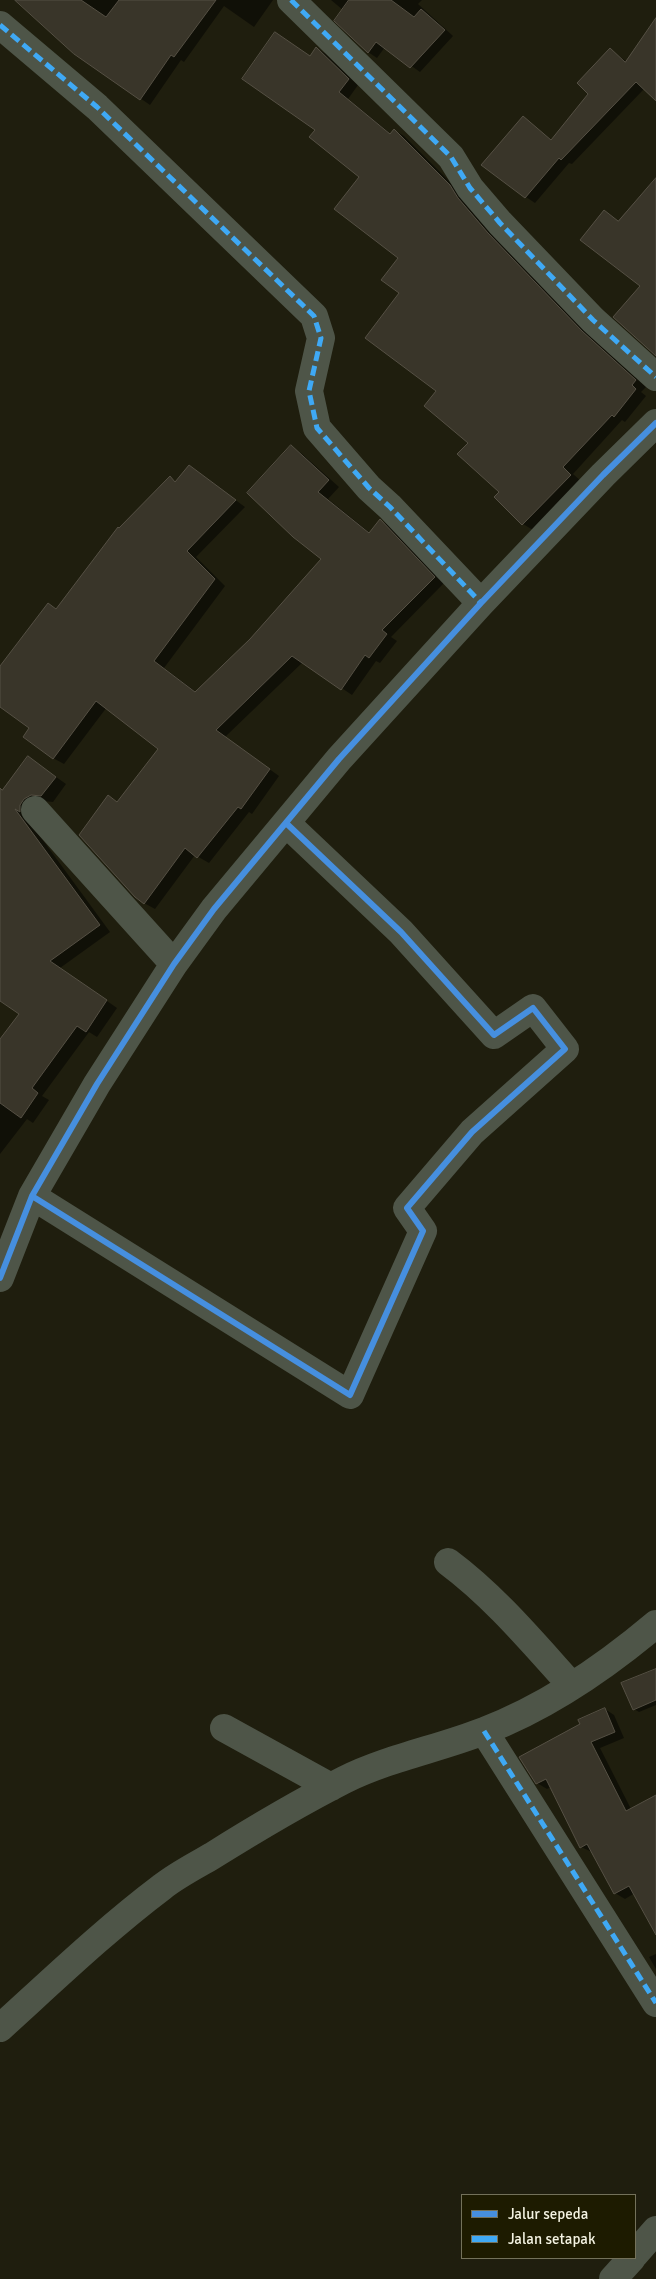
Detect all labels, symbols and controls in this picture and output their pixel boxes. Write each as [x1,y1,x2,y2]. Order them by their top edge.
legend [461,2194,636,2259]
text: Jalur sepeda [508,2205,588,2223]
text: Jalan setapak [508,2230,595,2248]

